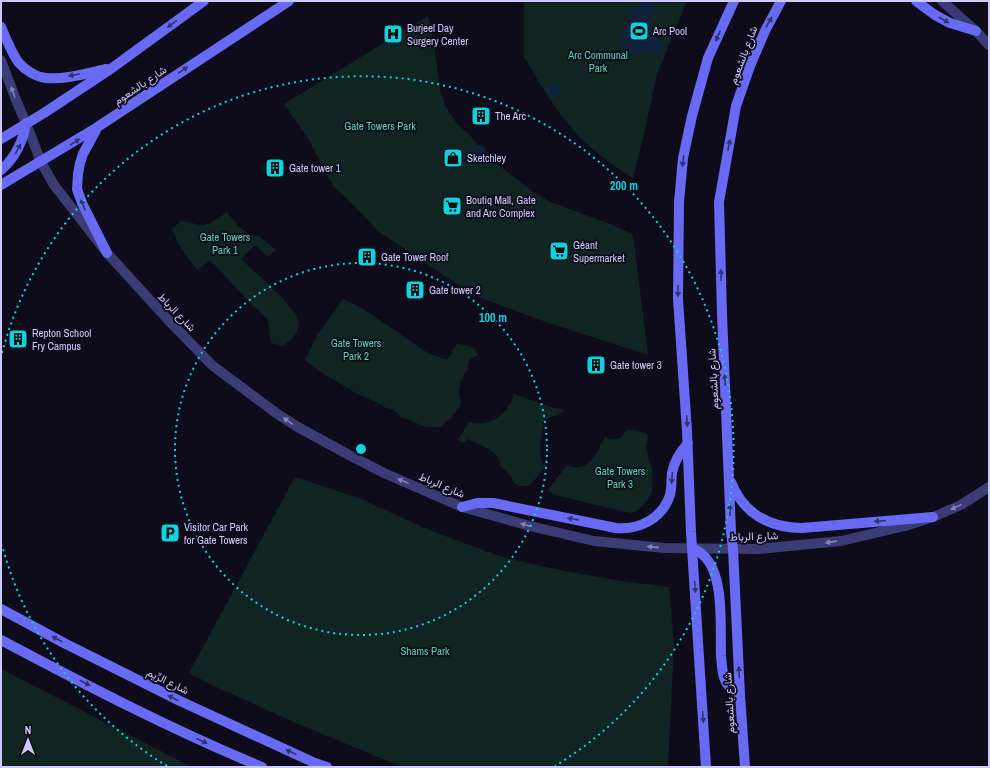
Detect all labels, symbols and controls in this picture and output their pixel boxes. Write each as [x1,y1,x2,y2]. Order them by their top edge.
one-way arrow [766,17,773,28]
one-way arrow [938,17,950,23]
one-way arrow [167,20,177,28]
sports icon: Arc Pool [628,20,650,42]
place label: Burjeel Day Surgery Center [407,21,468,48]
hospital icon: Burjeel Day Surgery Center [382,23,404,45]
place label: Arc Pool [652,24,687,38]
street label: شارع بالشعوم [726,24,762,86]
one-way arrow [715,31,721,42]
park label: Arc Communal Park [567,48,628,75]
street label: شارع بالشعوم [111,62,170,109]
one-way arrow [177,67,189,74]
one-way arrow [68,73,80,79]
one-way arrow [9,85,15,97]
building icon: The Arc [470,105,492,127]
place label: The Arc [495,109,527,123]
park label: Gate Towers Park [344,119,416,133]
one-way arrow [69,138,81,145]
one-way arrow [726,139,732,152]
one-way arrow [15,143,21,154]
shop icon: Sketchley [442,147,464,169]
place label: Sketchley [467,151,507,165]
one-way arrow [680,155,686,167]
building icon: Gate tower 1 [264,157,286,179]
place label: Gate tower 1 [289,161,341,175]
text: 200 m [610,178,638,194]
place label: Boutiq Mall, Gate and Arc Complex [466,193,536,220]
supermarket icon: Boutiq Mall, Gate and Arc Complex [441,195,463,217]
one-way arrow [80,199,86,211]
park label: Gate Towers Park 1 [200,230,251,257]
place label: Géant Supermarket [573,238,625,265]
supermarket icon: Géant Supermarket [548,240,570,262]
building icon: Gate Tower Roof [356,246,378,268]
place label: Gate Tower Roof [381,250,449,264]
one-way arrow [717,269,724,281]
building icon: Gate tower 2 [404,279,426,301]
place label: Gate tower 2 [429,283,481,297]
one-way arrow [675,285,681,298]
street label: شارع الرباط [154,290,199,335]
text: 100 m [479,310,507,326]
place label: Repton School Fry Campus [32,326,91,353]
building icon: Repton School Fry Campus [7,328,29,350]
park label: Gate Towers Park 2 [331,336,382,363]
street label: شارع بالشعوم [704,348,723,410]
building icon: Gate tower 3 [585,354,607,376]
place label: Gate tower 3 [610,358,662,372]
one-way arrow [721,374,728,386]
one-way arrow [683,415,690,427]
one-way arrow [283,417,294,425]
centre of rings [354,442,368,456]
park label: Gate Towers Park 3 [595,464,646,491]
street label: شارع الرباط [417,469,467,502]
one-way arrow [669,472,676,484]
one-way arrow [398,478,409,484]
one-way arrow [727,504,734,516]
one-way arrow [949,505,961,511]
one-way arrow [567,516,579,522]
one-way arrow [874,518,886,525]
place label: Visitor Car Park for Gate Towers [184,520,248,547]
parking icon: Visitor Car Park for Gate Towers [159,522,181,544]
one-way arrow [519,522,531,528]
street label: شارع الرباط [729,528,779,545]
one-way arrow [825,539,837,545]
one-way arrow [647,544,659,550]
one-way arrow [691,581,698,593]
one-way arrow [52,636,63,642]
park label: Shams Park [400,644,450,658]
street label: شارع الرِّيم [144,665,192,698]
one-way arrow [735,666,742,678]
street label: شارع بالشعوم [720,672,739,734]
one-way arrow [80,680,91,687]
one-way arrow [168,695,179,701]
one-way arrow [699,711,706,723]
north arrow [8,720,48,760]
text: N [25,723,31,737]
one-way arrow [196,737,208,744]
one-way arrow [286,749,297,755]

